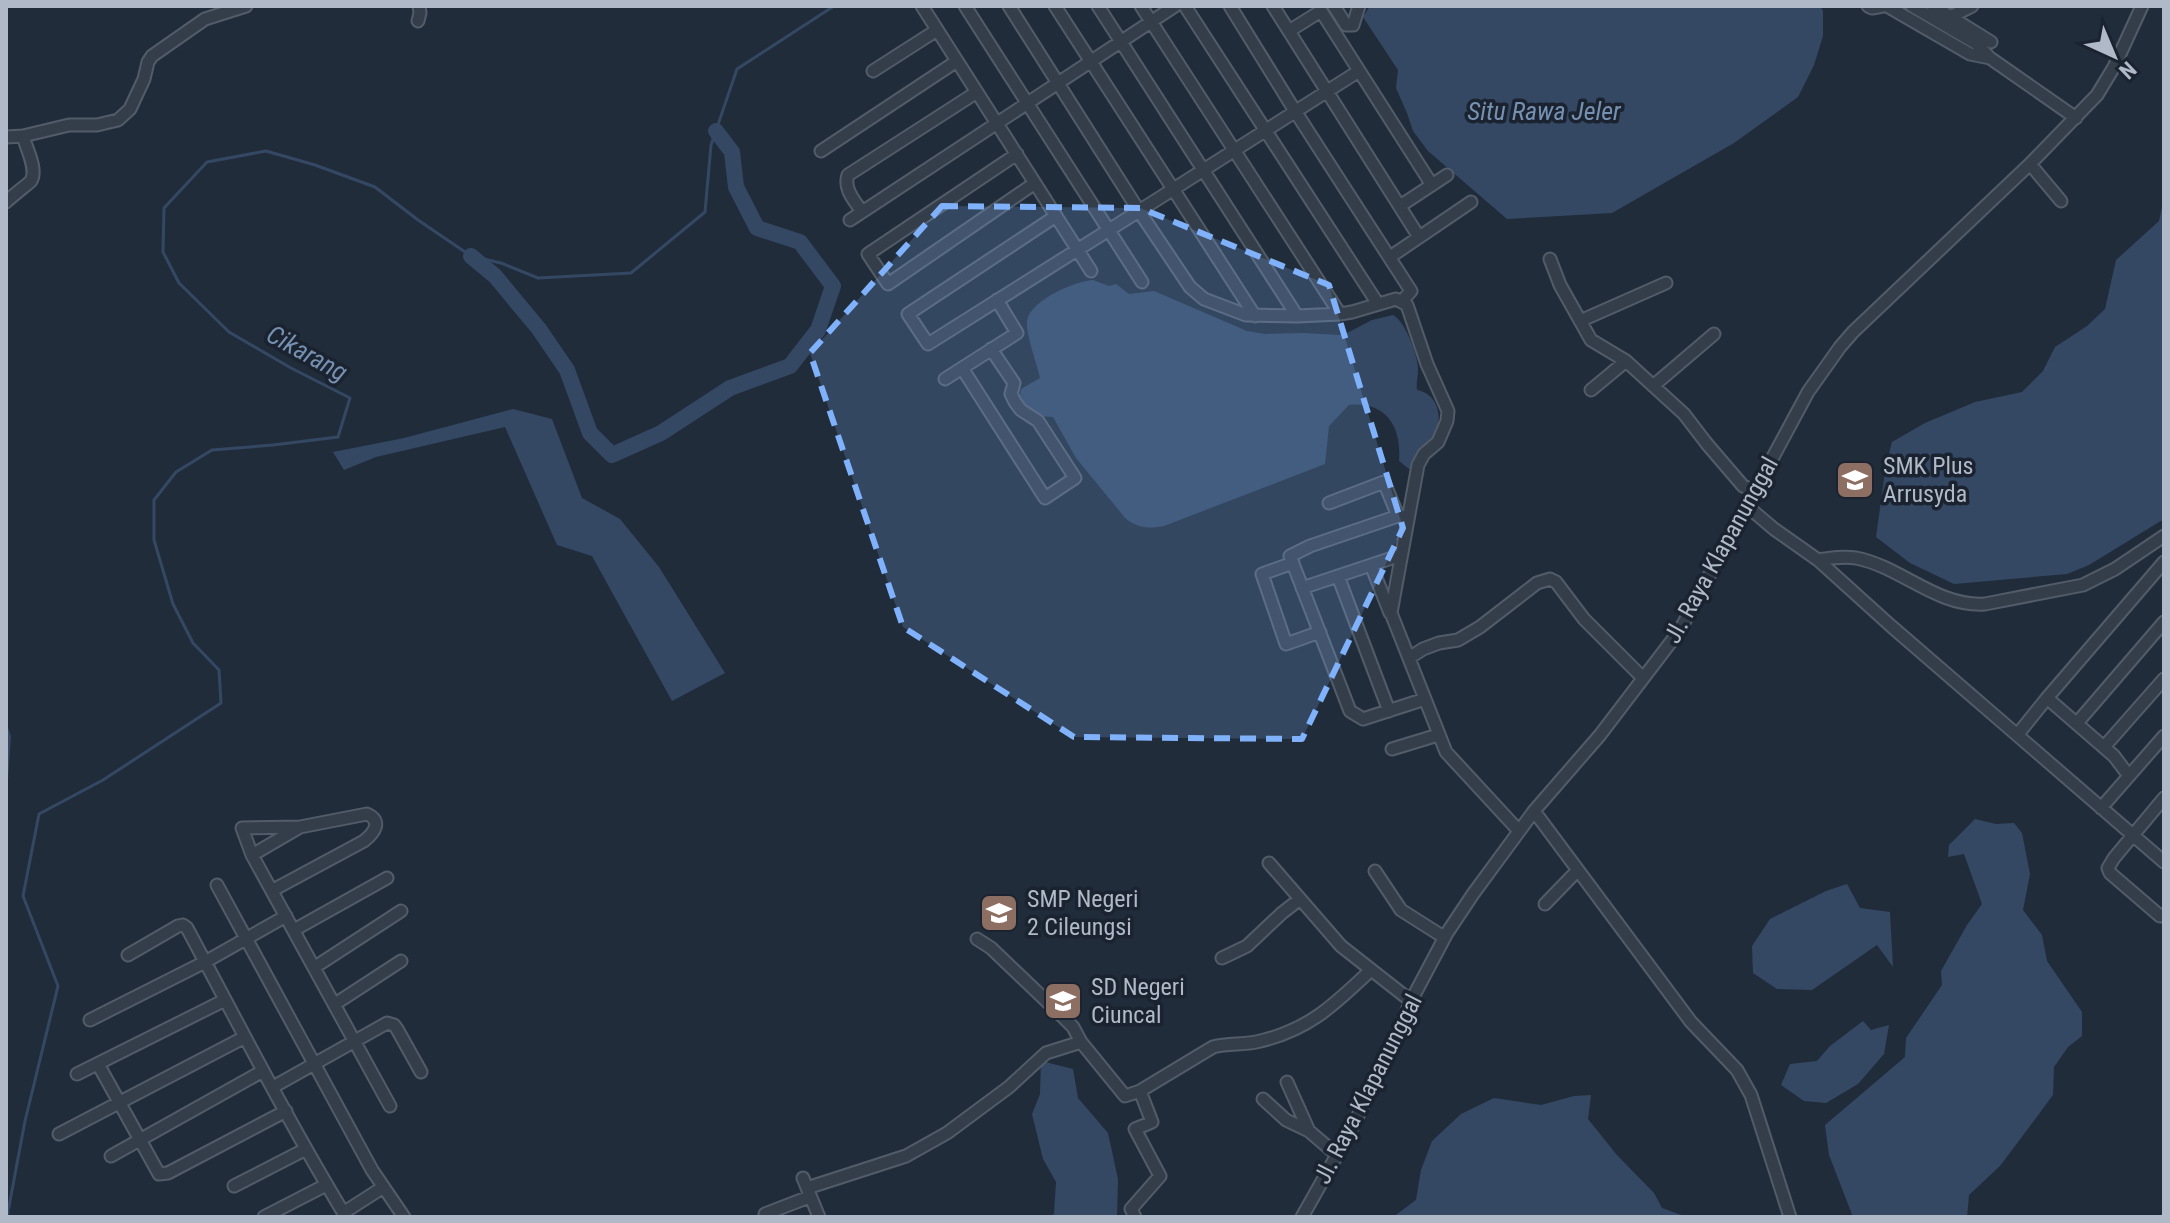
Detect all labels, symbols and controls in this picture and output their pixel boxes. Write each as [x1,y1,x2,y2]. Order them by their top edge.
north arrow [2074,16,2154,96]
text: N [2114,56,2141,84]
water label: Situ Rawa Jeler [1467,96,1622,126]
water label: Cikarang [261,319,353,387]
street label: Jl. Raya Klapanunggal [1658,452,1784,648]
place label: SMK Plus Arrusyda [1883,452,1974,508]
school or university icon: SMK Plus Arrusyda [1834,459,1876,501]
place label: SMP Negeri 2 Cileungsi [1027,885,1138,941]
school or university icon: SMP Negeri 2 Cileungsi [978,892,1020,934]
place label: SD Negeri Ciuncal [1091,973,1185,1029]
school or university icon: SD Negeri Ciuncal [1042,980,1084,1022]
street label: Jl. Raya Klapanunggal [1308,990,1428,1188]

